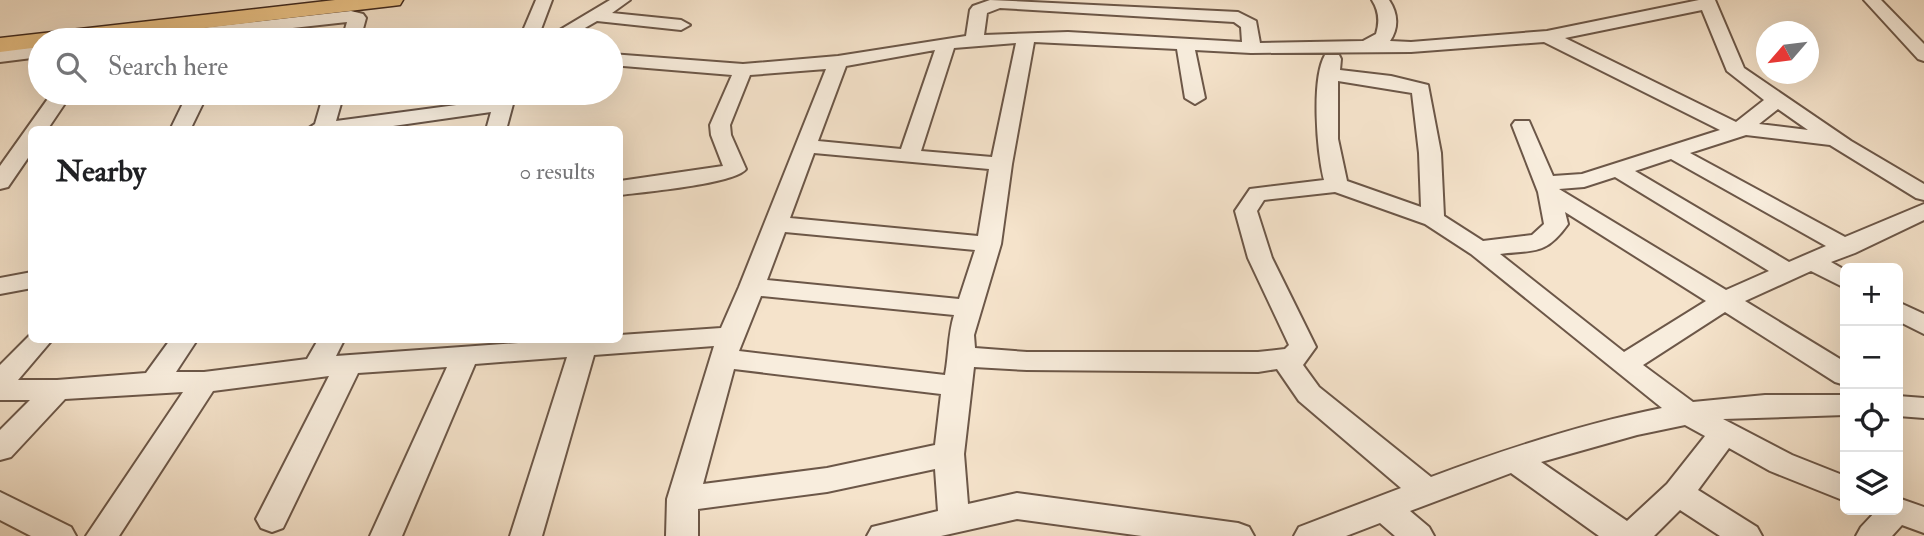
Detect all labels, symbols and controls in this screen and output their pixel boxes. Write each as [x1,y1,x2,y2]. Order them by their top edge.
north arrow [1756,21,1819,84]
search box [28,28,623,105]
icon: search [52,48,90,86]
text: Search here [108,51,228,83]
text: Nearby [56,153,146,190]
text: 0 results [519,157,595,186]
map controls [1840,263,1903,515]
button: + [1840,263,1903,326]
button: − [1840,326,1903,389]
button: locate [1840,389,1903,452]
button: layers [1840,452,1903,515]

